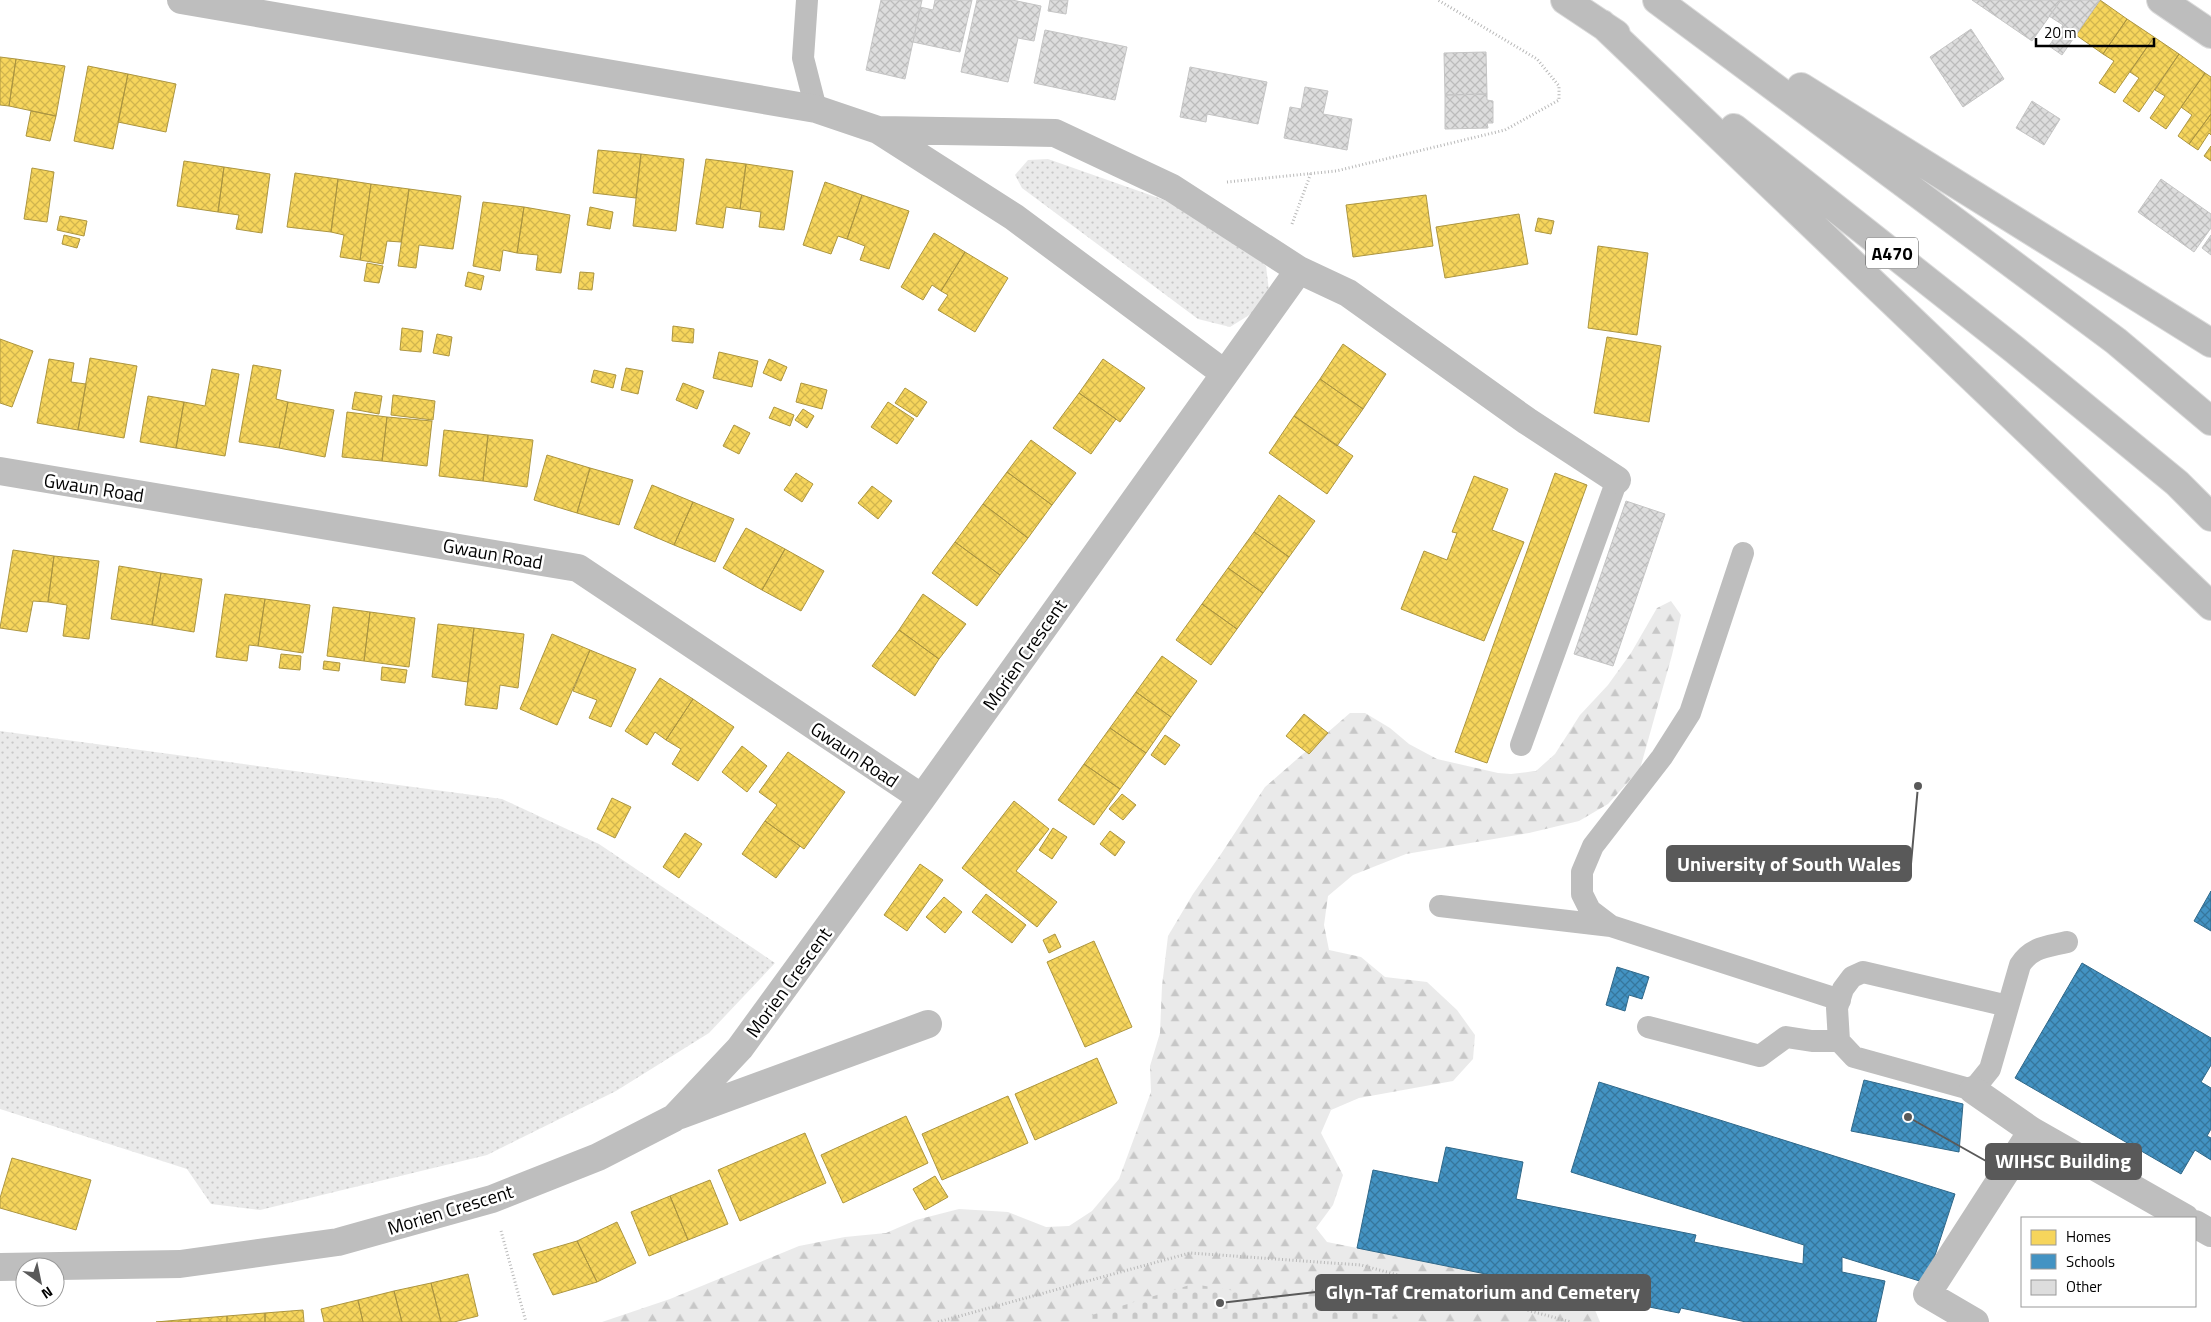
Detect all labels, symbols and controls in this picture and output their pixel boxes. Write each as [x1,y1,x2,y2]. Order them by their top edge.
scale bar [2036,15,2154,47]
text: 20 m [2044,21,2077,44]
road number: A470 [1866,238,1918,268]
street label: Gwaun Road [42,465,146,509]
street label: Gwaun Road [441,530,545,576]
street label: Morien Crescent [975,592,1073,716]
street label: Gwaun Road [805,714,905,794]
callout: University of South Wales [1667,846,1911,881]
text: University of South Wales [1677,848,1901,879]
street label: Morien Crescent [738,921,838,1043]
callout: WIHSC Building [1986,1144,2141,1179]
text: WIHSC Building [1995,1145,2131,1176]
street label: Morien Crescent [383,1176,517,1242]
legend [2021,1217,2196,1307]
text: Homes [2066,1225,2111,1248]
text: Schools [2066,1250,2115,1273]
north arrow [15,1257,65,1307]
callout: Glyn-Taf Crematorium and Cemetery [1316,1275,1650,1310]
text: Other [2066,1275,2102,1298]
text: Glyn-Taf Crematorium and Cemetery [1326,1276,1640,1307]
text: N [38,1282,57,1305]

